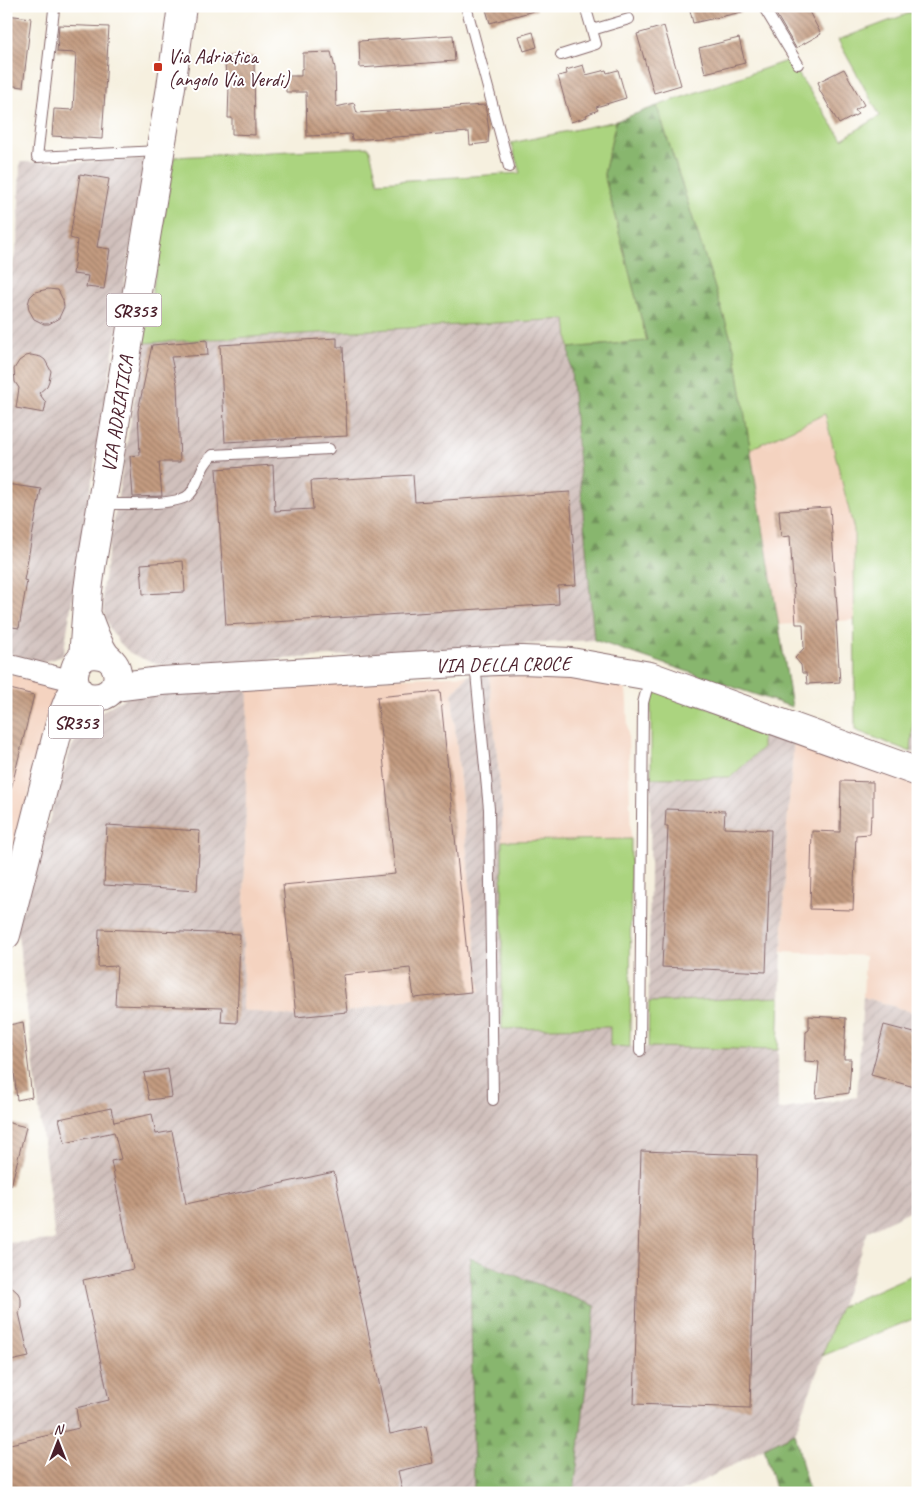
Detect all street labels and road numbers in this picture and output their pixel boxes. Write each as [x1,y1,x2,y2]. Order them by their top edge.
road number: SR353 [106,294,162,326]
street label: VIA ADRIATICA [96,353,139,474]
street label: VIA DELLA CROCE [435,651,574,678]
road number: SR353 [48,706,104,739]

